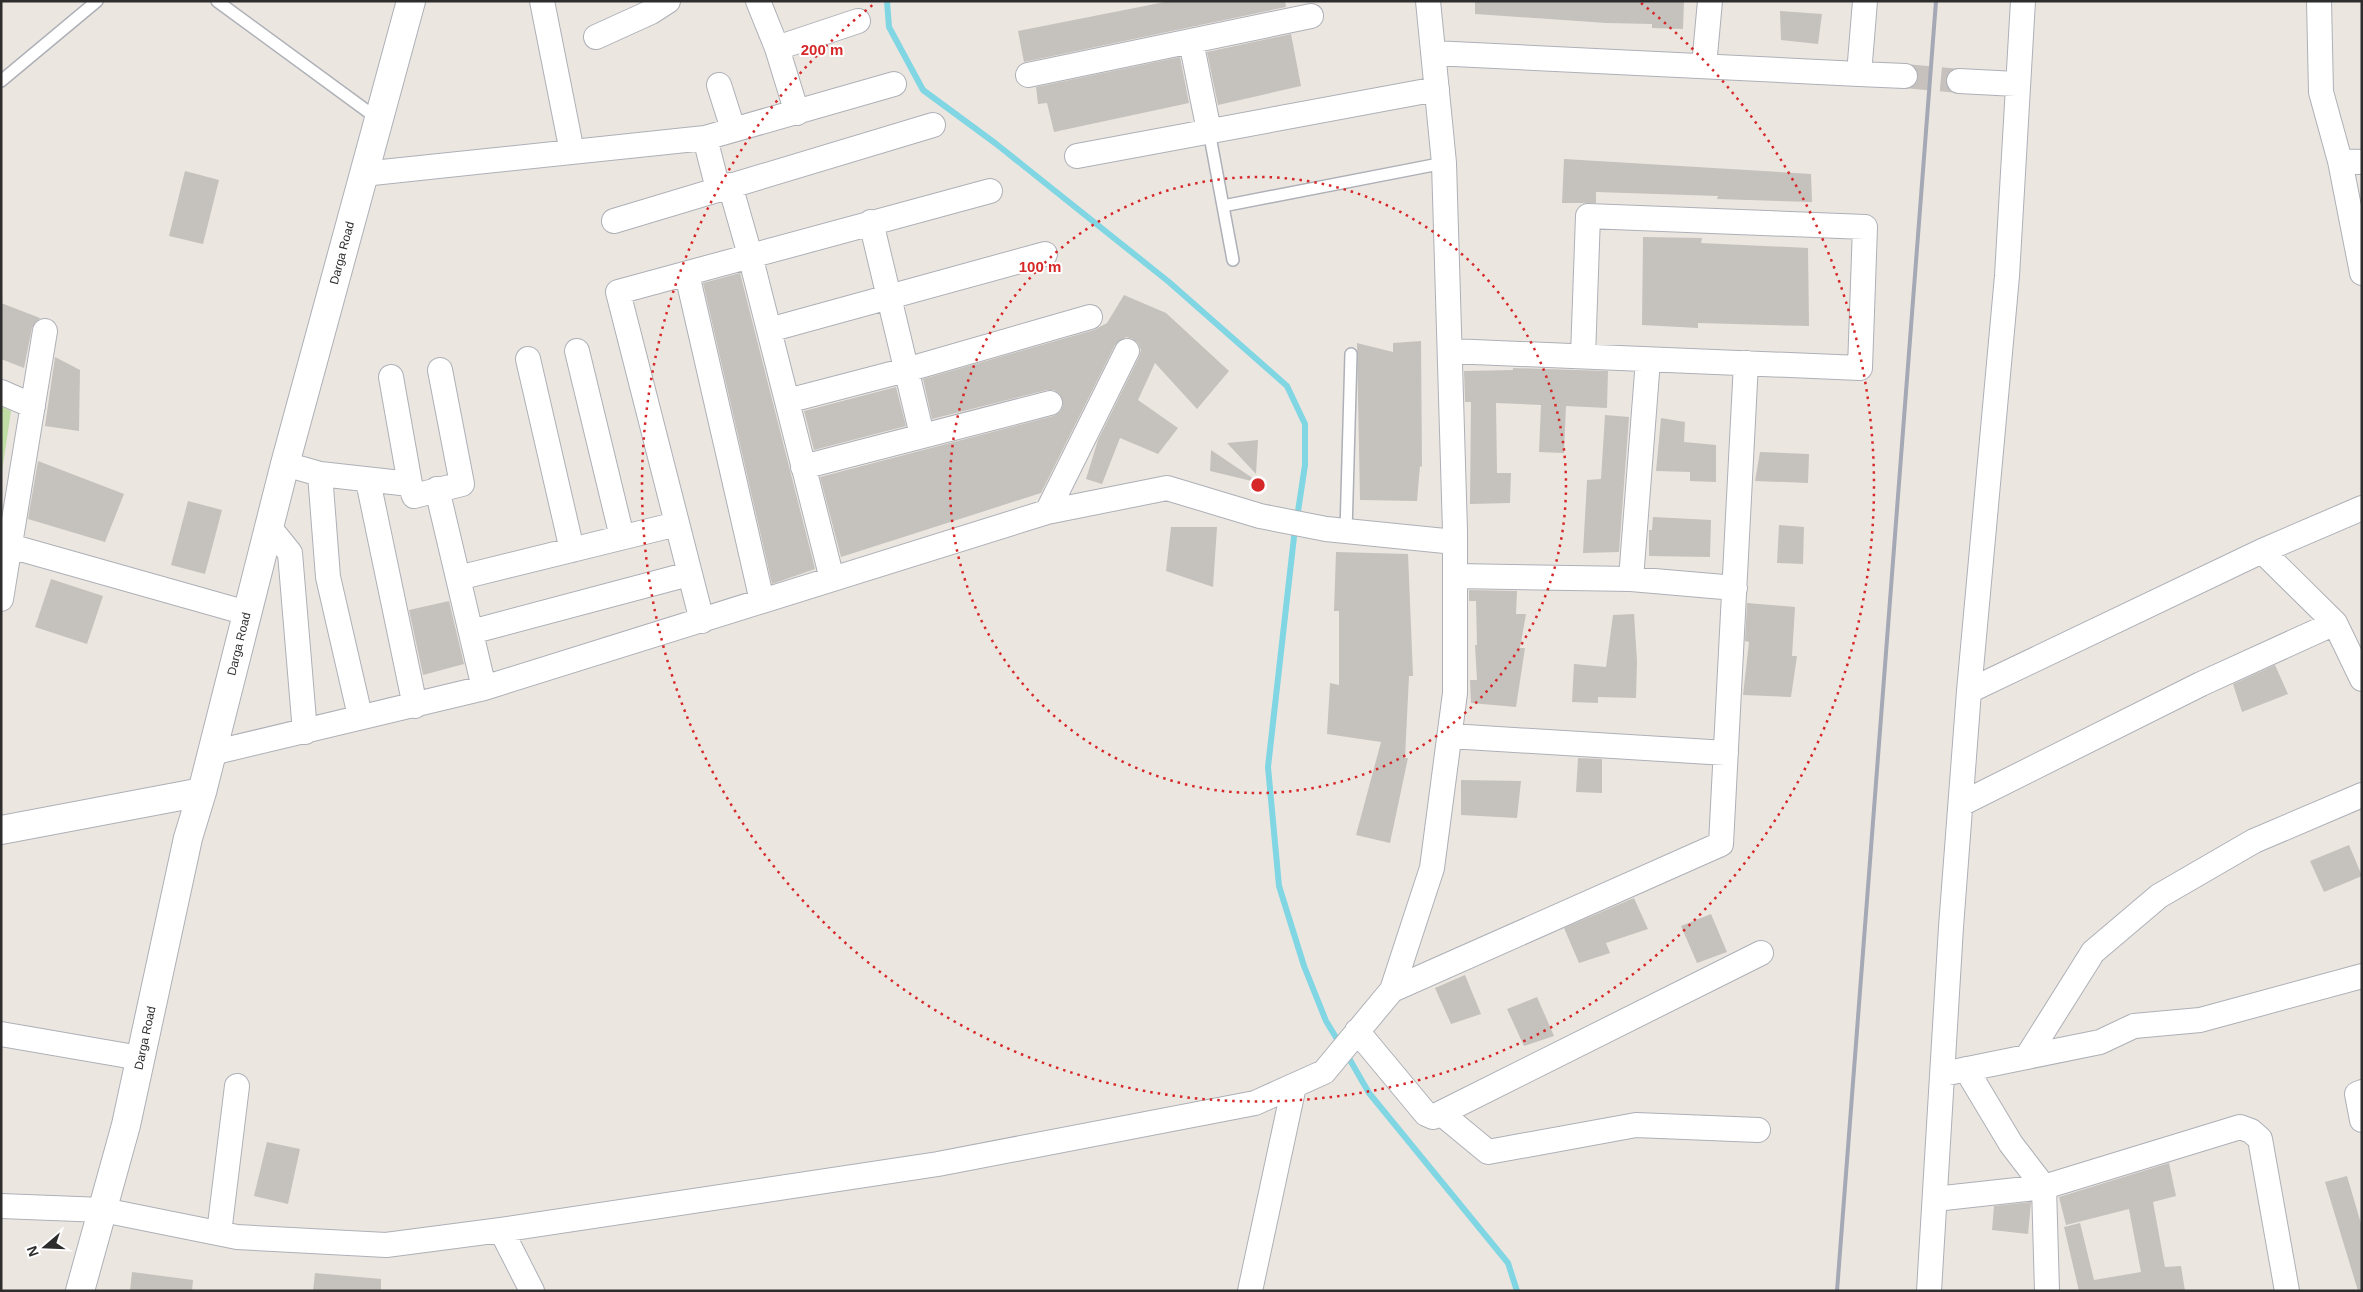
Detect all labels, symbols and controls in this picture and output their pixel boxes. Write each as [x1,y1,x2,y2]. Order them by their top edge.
text: 200 m [801,41,843,58]
street label: Darga Road [327,220,357,286]
text: 100 m [1019,258,1061,275]
centre of rings [1249,476,1267,494]
street label: Darga Road [224,611,254,677]
street label: Darga Road [131,1005,159,1071]
north arrow [20,1222,70,1272]
text: N [23,1244,42,1259]

